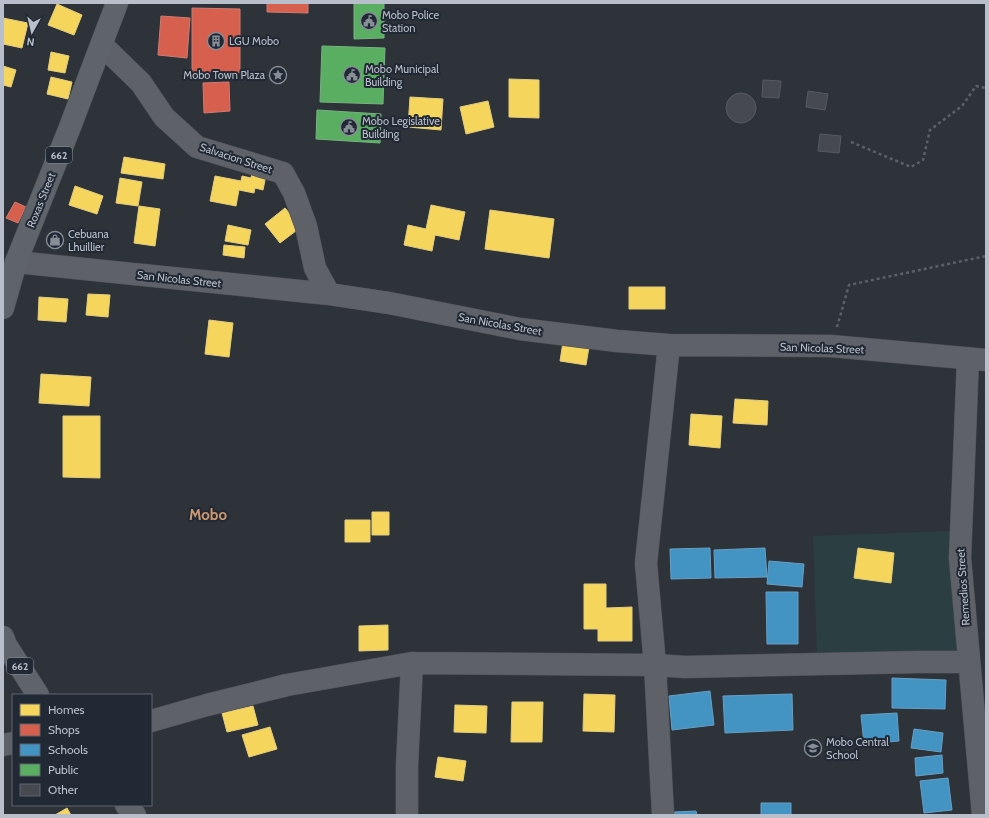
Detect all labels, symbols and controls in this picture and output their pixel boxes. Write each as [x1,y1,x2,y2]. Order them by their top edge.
place label: Mobo Police Station [382,8,440,35]
public building icon: Mobo Police Station [359,11,379,31]
north arrow [12,12,52,52]
building icon: LGU Mobo [206,31,226,51]
text: N [26,34,35,49]
place label: LGU Mobo [229,34,279,48]
place label: Mobo Municipal Building [365,62,439,89]
place icon: Mobo Town Plaza [268,65,288,85]
public building icon: Mobo Municipal Building [342,65,362,85]
place label: Mobo Town Plaza [183,68,266,82]
place label: Mobo Legislative Building [362,114,440,141]
public building icon: Mobo Legislative Building [339,117,359,137]
street label: Salvacion Street [198,140,274,176]
road number: 662 [46,147,72,163]
street label: Roxas Street [24,170,58,230]
place label: Cebuana Lhuillier [68,227,110,254]
shop icon: Cebuana Lhuillier [45,230,65,250]
street label: San Nicolas Street [136,268,222,290]
street label: San Nicolas Street [457,310,543,338]
street label: San Nicolas Street [780,340,865,356]
district label: Mobo [189,506,227,524]
street label: Remedios Street [953,548,973,626]
road number: 662 [7,658,33,674]
legend [12,694,152,806]
text: Homes [48,702,85,717]
text: Shops [48,722,80,737]
place label: Mobo Central School [826,735,889,762]
school or university icon: Mobo Central School [803,738,823,758]
text: Schools [48,742,88,757]
text: Public [48,762,79,777]
text: Other [48,782,78,797]

